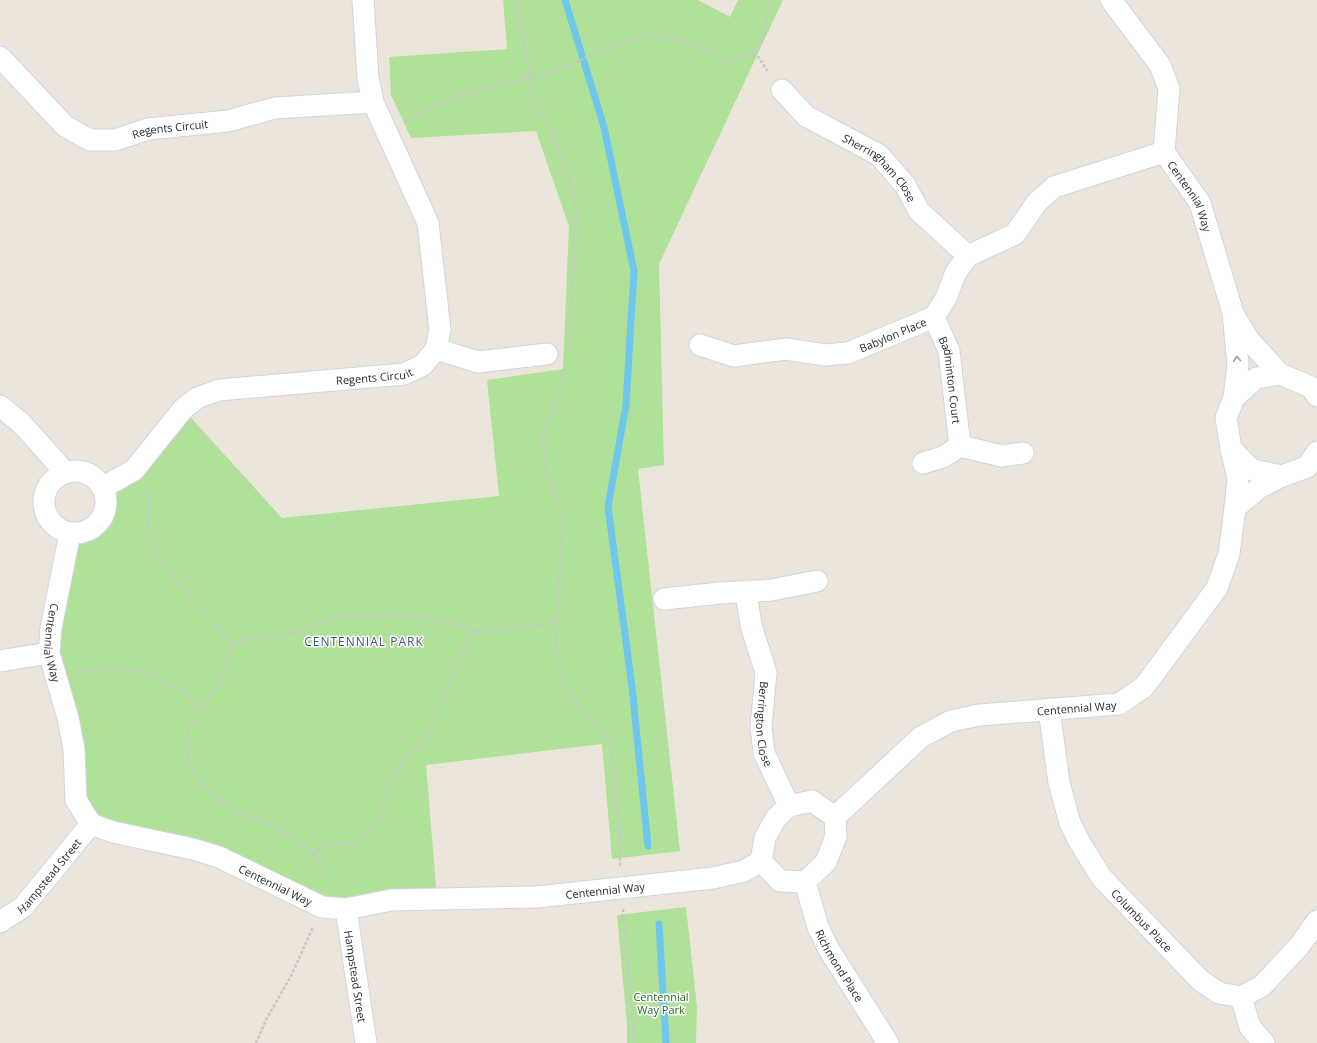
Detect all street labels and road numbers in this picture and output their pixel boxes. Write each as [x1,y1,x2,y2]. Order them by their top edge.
street label: Regents Circuit [130,116,209,141]
street label: Sherringham Close [840,130,920,204]
street label: Centennial Way [1165,157,1216,234]
street label: Babylon Place [857,314,928,355]
street label: Badminton Court [936,334,965,425]
street label: Regents Circuit [335,364,415,387]
street label: Centennial Way [41,602,65,684]
street label: Berrington Close [753,681,777,769]
street label: Centennial Way [1036,697,1117,718]
street label: Hampstead Street [14,835,84,917]
street label: Centennial Way [236,860,315,909]
street label: Centennial Way [565,878,646,901]
street label: Columbus Place [1109,885,1176,955]
street label: Richmond Place [813,927,867,1004]
street label: Hampstead Street [342,929,370,1023]

